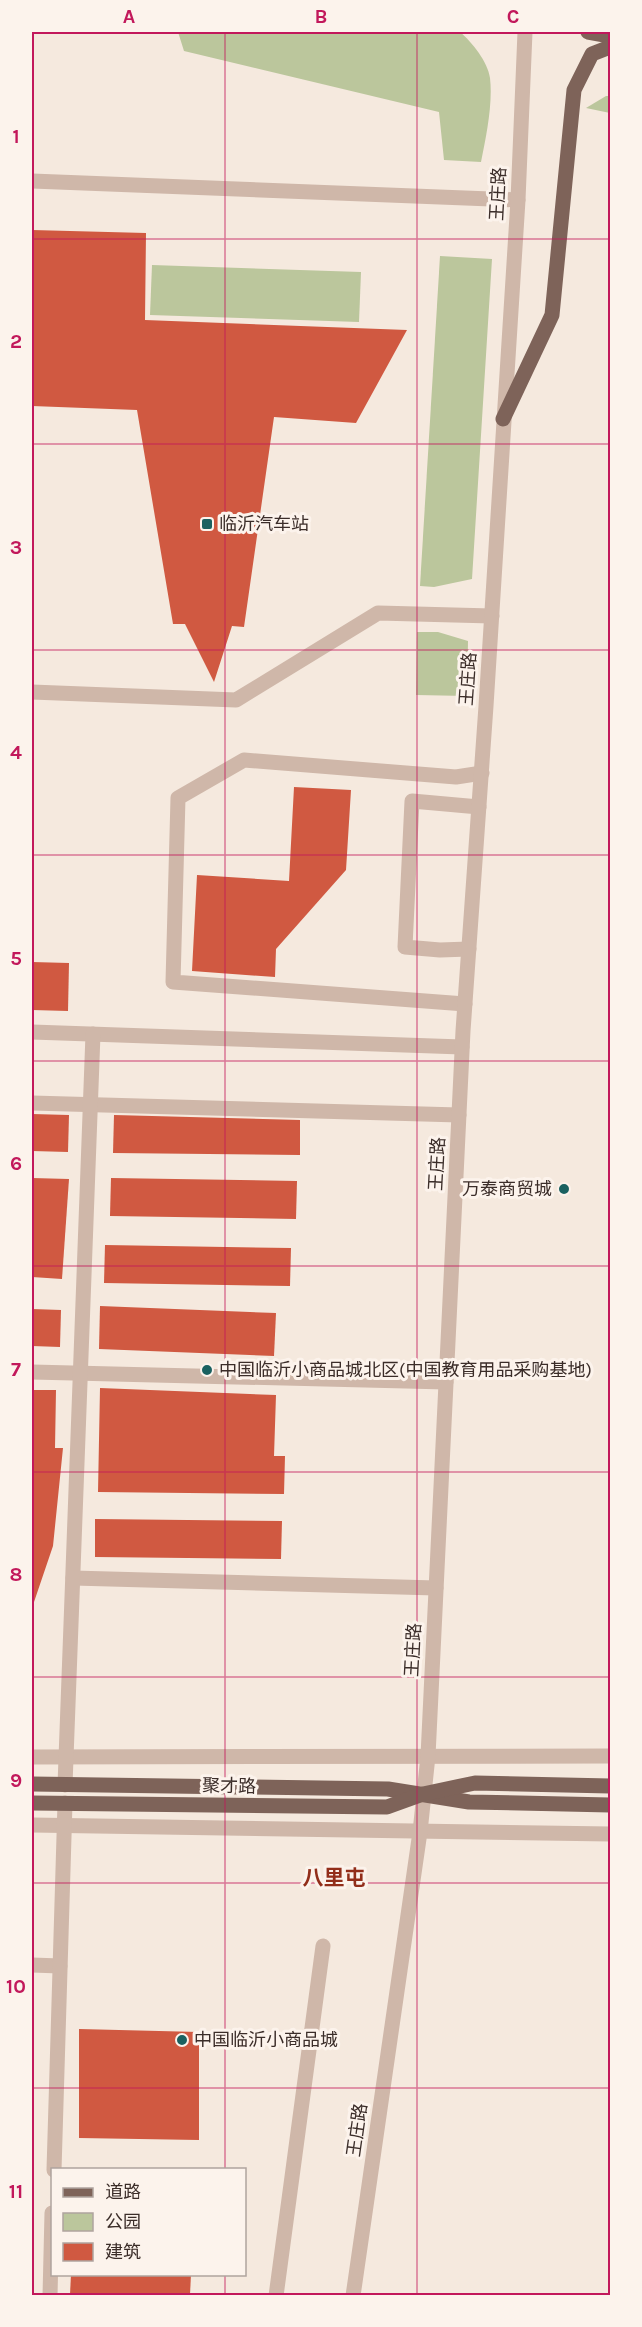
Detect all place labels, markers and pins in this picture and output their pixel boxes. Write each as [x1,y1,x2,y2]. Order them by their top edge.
place label: 临沂汽车站 [219,513,309,535]
marker: 临沂汽车站 [200,517,214,531]
place label: 万泰商贸城 [462,1178,552,1200]
marker: 万泰商贸城 [557,1182,571,1196]
place label: 中国临沂小商品城北区(中国教育用品采购基地) [219,1359,592,1381]
marker: 中国临沂小商品城北区(中国教育用品采购基地) [200,1363,214,1377]
place label: 中国临沂小商品城 [194,2029,338,2051]
marker: 中国临沂小商品城 [175,2033,189,2047]

